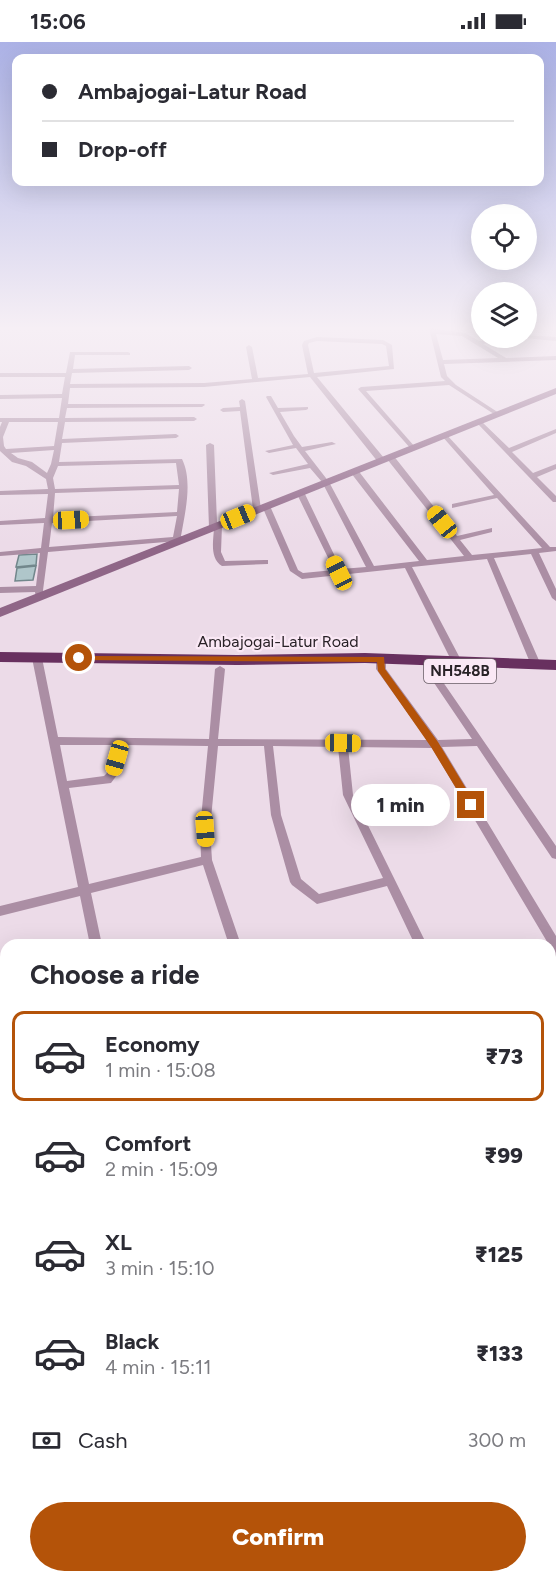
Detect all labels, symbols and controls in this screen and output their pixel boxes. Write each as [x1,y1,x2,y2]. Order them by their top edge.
text: 15:06 [30,8,86,35]
text: Ambajogai-Latur Road [78,78,307,105]
text: Drop-off [78,136,167,163]
map controls [471,204,537,348]
button: locate [471,204,537,270]
button: layers [471,282,537,348]
car [218,502,258,532]
car [424,502,460,542]
car [53,510,89,530]
car [323,553,355,593]
street label: Ambajogai-Latur Road [197,632,359,651]
route start [65,644,92,671]
road number: NH548B [424,659,496,683]
car [325,734,361,752]
car [103,738,131,778]
callout: 1 min [351,784,450,826]
route end [457,791,484,818]
text: 1 min [377,793,424,817]
car [195,810,215,848]
text: Choose a ride [30,958,199,991]
icon: car [33,1029,87,1083]
text: Economy [105,1031,200,1058]
text: ₹73 [485,1043,523,1070]
text: 1 min · 15:08 [105,1058,216,1082]
icon: car [33,1128,87,1182]
text: Comfort [105,1130,191,1157]
text: ₹99 [484,1142,523,1169]
text: 2 min · 15:09 [105,1157,218,1181]
icon: car [33,1227,87,1281]
text: XL [105,1229,132,1256]
text: ₹125 [475,1241,523,1268]
text: 3 min · 15:10 [105,1256,215,1280]
icon: car [33,1326,87,1380]
text: Black [105,1328,159,1355]
text: ₹133 [476,1340,523,1367]
text: 4 min · 15:11 [105,1355,211,1379]
icon: cash [30,1424,63,1457]
text: Cash [78,1427,128,1454]
text: 300 m [468,1428,526,1452]
button: Confirm [30,1502,526,1571]

